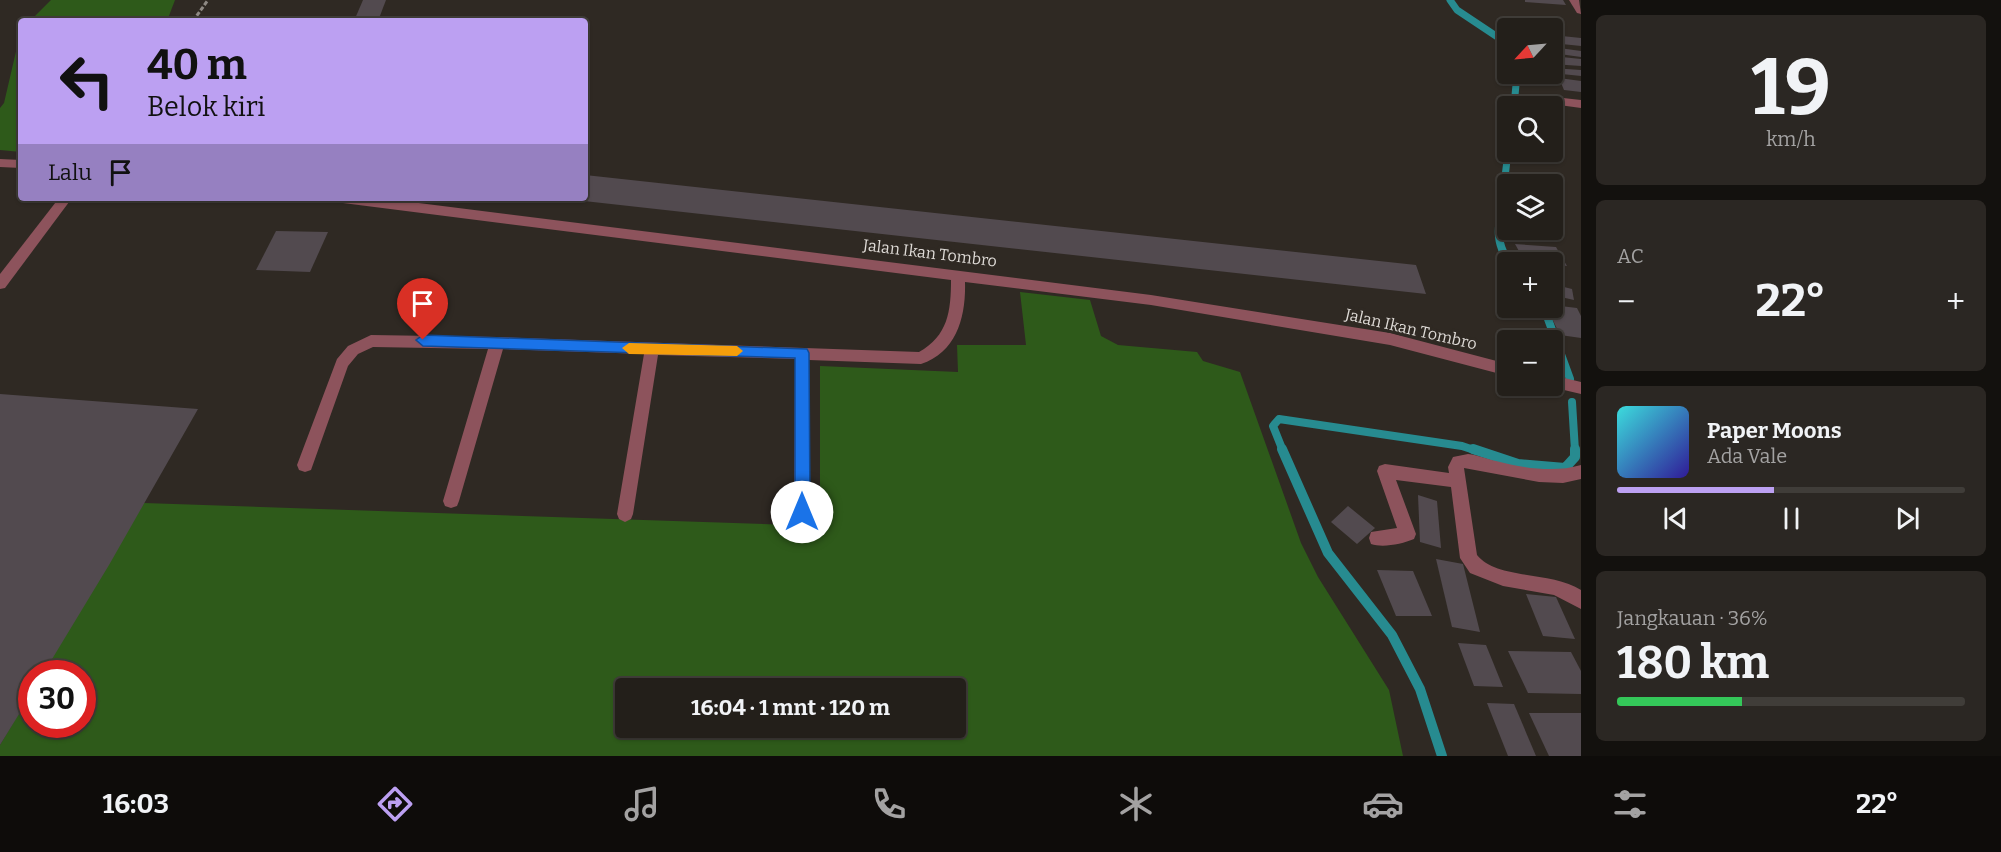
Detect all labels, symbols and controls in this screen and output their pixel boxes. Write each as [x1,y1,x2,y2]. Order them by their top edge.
north arrow [1497,18,1563,84]
map controls [1497,18,1563,396]
text: 40 m [147,40,247,90]
text: 19 [1751,41,1831,135]
icon: left [48,42,126,120]
text: Belok kiri [147,91,265,123]
button: search [1497,96,1563,162]
text: km/h [1766,127,1816,151]
icon: arrive [104,156,137,189]
text: Lalu [48,159,92,186]
button: layers [1497,174,1563,240]
street label: Jalan Ikan Tombro [861,235,998,271]
text: AC [1617,244,1644,268]
button: + [1497,252,1563,318]
text: 22° [1755,274,1826,328]
pin [397,278,448,340]
text: − [1617,282,1635,322]
text: + [1946,282,1965,322]
icon: arrive [406,287,439,320]
street label: Jalan Ikan Tombro [1342,304,1479,353]
button: − [1497,330,1563,396]
text: Paper Moons [1707,417,1842,444]
text: Ada Vale [1707,444,1787,468]
position arrow [770,480,834,544]
icon: previous [1659,502,1692,535]
icon: pause [1775,502,1808,535]
icon: next [1891,502,1924,535]
text: Jangkauan · 36% [1617,606,1768,630]
text: 180 km [1617,636,1769,690]
speed limit sign: 30 [18,660,96,738]
text: 16:04 · 1 mnt · 120 m [691,694,890,721]
icon: directions [374,783,416,825]
icon: music [621,783,663,825]
icon: phone [868,783,910,825]
icon: climate [1115,783,1157,825]
icon: car [1362,783,1404,825]
icon: filters [1609,783,1651,825]
text: 16:03 [103,788,169,820]
text: 22° [1856,788,1898,820]

